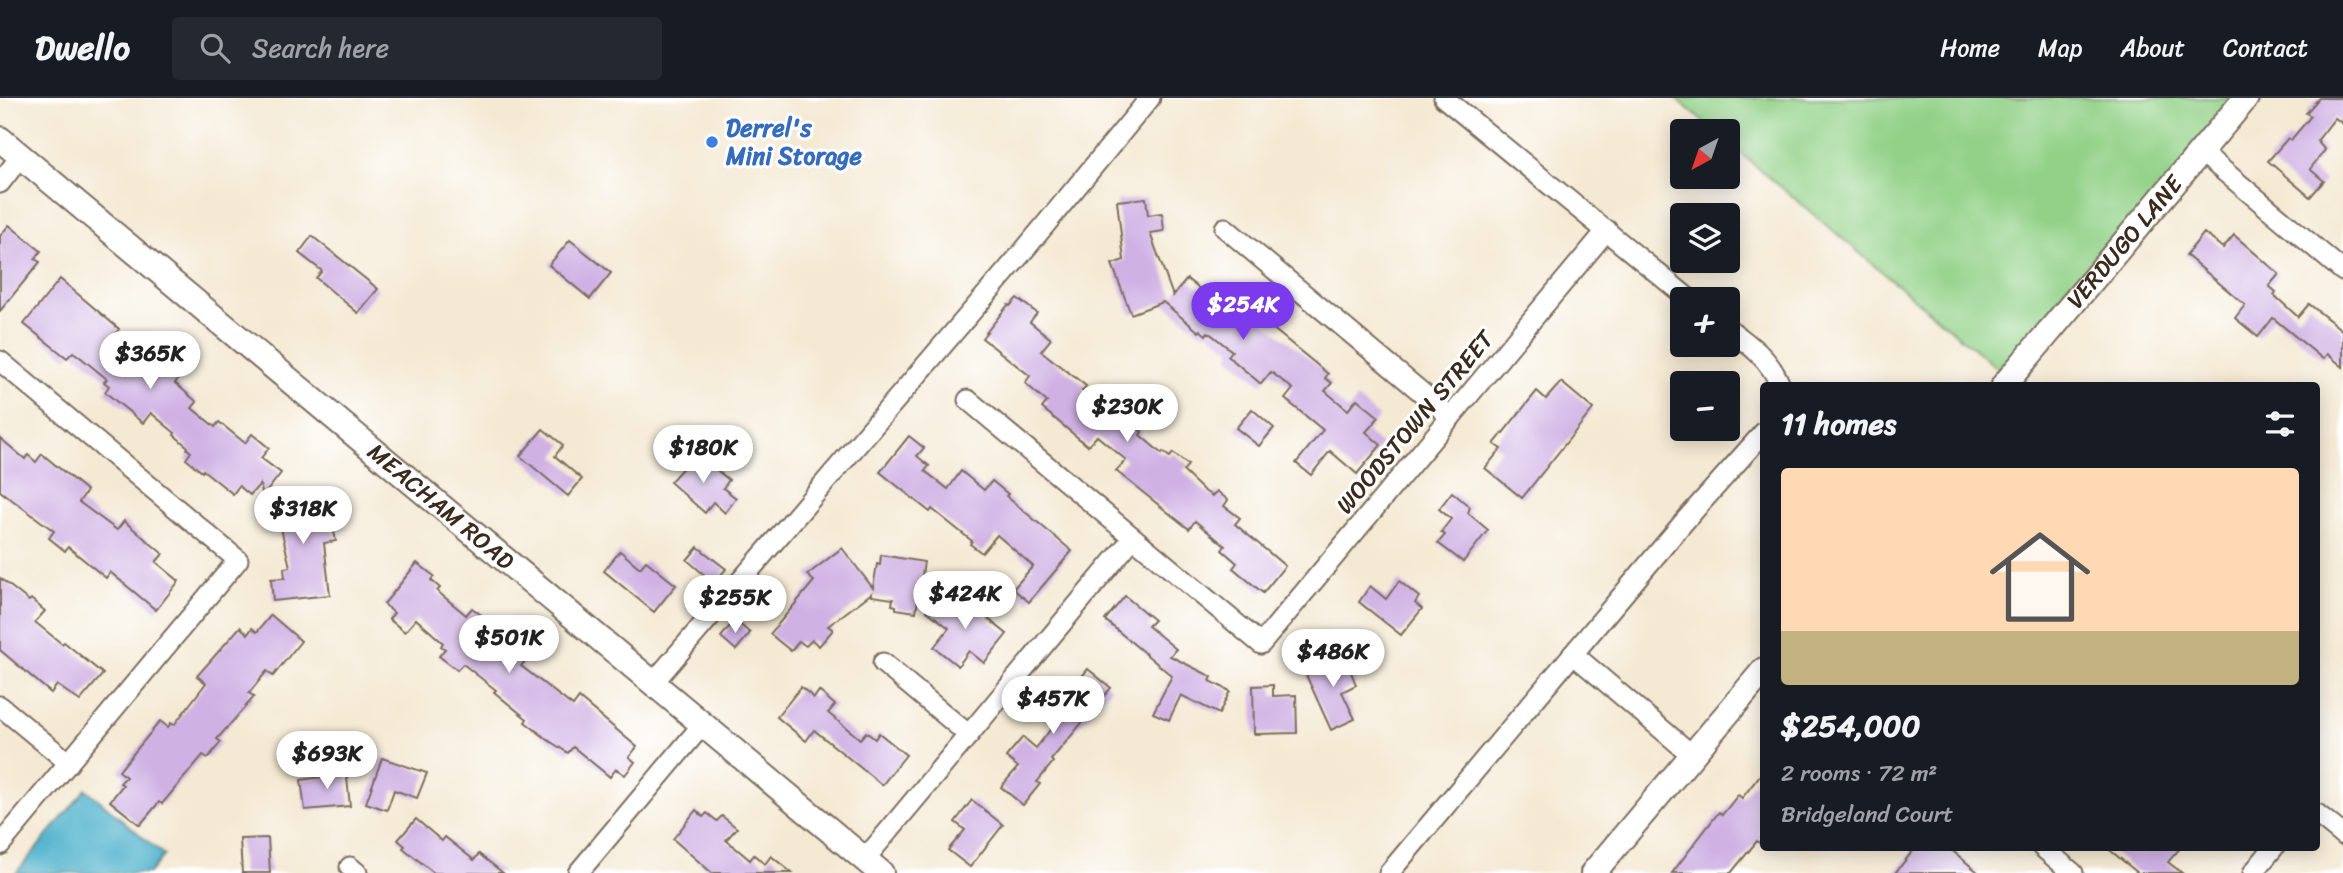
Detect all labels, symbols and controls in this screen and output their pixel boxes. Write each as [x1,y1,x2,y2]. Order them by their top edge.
search box [172,17,662,80]
text: Dwello [35,19,130,77]
text: Search here [252,25,389,71]
text: Home [1940,27,2000,69]
text: Map [2038,27,2082,69]
text: About [2120,27,2185,69]
text: Contact [2223,27,2308,69]
icon: search [196,29,234,67]
place label: Derrel's Mini Storage [725,107,862,177]
north arrow [1670,119,1740,189]
map controls [1670,119,1740,441]
marker: Derrel's Mini Storage [704,134,720,150]
street label: VERDUGO LANE [2056,164,2195,318]
button: layers [1670,203,1740,273]
pin: $254K [1194,282,1292,342]
text: $254K [1207,284,1279,325]
button: + [1670,287,1740,357]
street label: WOODSTOWN STREET [1325,319,1506,523]
pin: $365K [101,331,199,391]
text: $365K [115,333,185,374]
button: − [1670,371,1740,441]
pin: $230K [1078,384,1176,444]
text: $230K [1092,386,1162,427]
text: 11 homes [1781,397,1896,451]
icon: filters [2261,405,2299,443]
pin: $180K [654,426,752,485]
text: $180K [669,427,737,468]
street label: MEACHAM ROAD [358,432,524,581]
pin: $318K [254,486,352,546]
text: $318K [270,488,336,529]
icon: home [1977,514,2103,640]
pin: $424K [916,572,1014,631]
text: $424K [929,573,1001,614]
pin: $255K [686,575,784,635]
text: $255K [700,577,770,618]
pin: $501K [460,616,558,675]
text: $501K [475,617,543,658]
pin: $486K [1284,630,1382,689]
text: $486K [1298,631,1368,672]
pin: $457K [1004,676,1102,736]
text: $457K [1017,678,1089,719]
text: $254,000 [1781,699,1921,753]
pin: $693K [278,732,376,791]
text: $693K [292,733,362,774]
text: 2 rooms · 72 m² [1781,753,1937,794]
text: Bridgeland Court [1781,794,1953,835]

